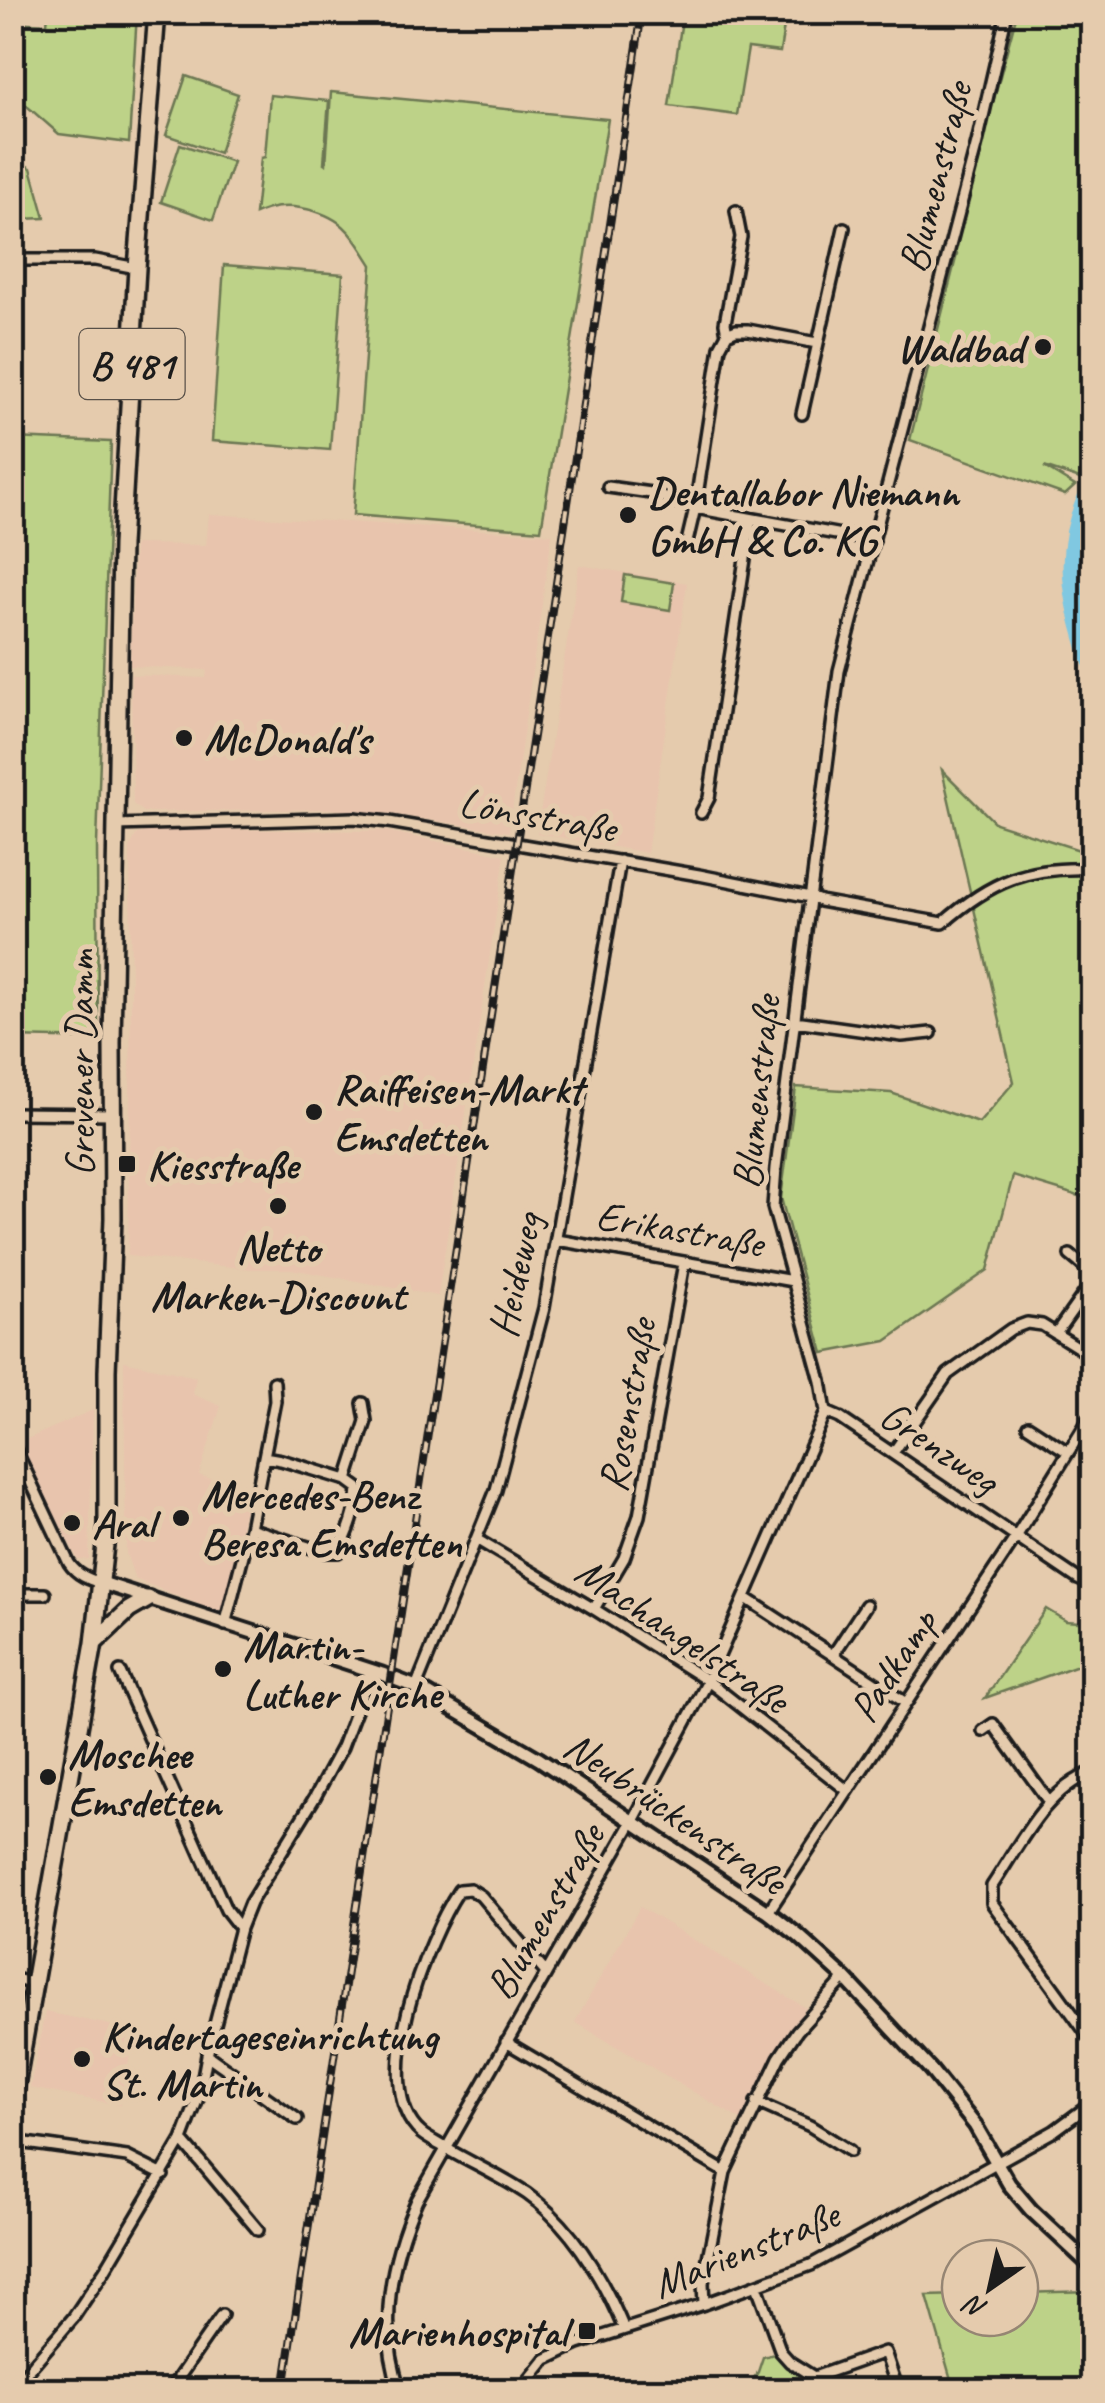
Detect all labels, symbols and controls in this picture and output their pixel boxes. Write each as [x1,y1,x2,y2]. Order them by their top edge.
street label: Blumenstraße [886,74,985,278]
place label: Waldbad [897,322,1030,375]
road number: B 481 [80,329,184,399]
marker: Waldbad [1032,336,1054,358]
place label: Dentallabor Niemann GmbH & Co. KG [648,466,961,567]
marker: Dentallabor Niemann GmbH & Co. KG [617,504,639,526]
place label: McDonald's [204,713,375,766]
marker: McDonald's [173,727,195,749]
street label: Lönsstraße [455,776,623,856]
street label: Grevener Damm [54,948,107,1176]
street label: Blumenstraße [720,990,793,1191]
place label: Raiffeisen-Markt Emsdetten [334,1063,589,1164]
marker: Raiffeisen-Markt Emsdetten [303,1101,325,1123]
place label: Kiesstraße [147,1139,302,1192]
marker: Kiesstraße [116,1153,138,1175]
street label: Erikastraße [592,1189,771,1271]
marker: Netto Marken-Discount [267,1195,289,1217]
street label: Heideweg [476,1206,555,1342]
place label: Netto Marken-Discount [151,1222,409,1323]
street label: Rosenstraße [586,1311,669,1496]
street label: Grenzweg [870,1388,1011,1508]
place label: Mercedes-Benz Beresa Emsdetten [201,1469,462,1570]
place label: Aral [92,1498,162,1551]
marker: Mercedes-Benz Beresa Emsdetten [170,1507,192,1529]
marker: Aral [61,1512,83,1534]
street label: Machangelstraße [565,1544,802,1728]
street label: Padkamp [837,1598,950,1732]
place label: Martin- Luther Kirche [243,1620,445,1721]
marker: Martin- Luther Kirche [212,1658,234,1680]
street label: Neubrückenstraße [554,1719,799,1909]
place label: Moschee Emsdetten [68,1728,224,1829]
marker: Moschee Emsdetten [37,1766,59,1788]
street label: Blumenstraße [474,1812,618,2009]
place label: Kindertageseinrichtung St. Martin [102,2010,440,2111]
marker: Kindertageseinrichtung St. Martin [71,2048,93,2070]
street label: Marienstraße [645,2187,850,2311]
north arrow [940,2238,1040,2338]
text: N [955,2286,993,2328]
place label: Marienhospital [349,2306,576,2359]
marker: Marienhospital [576,2320,598,2342]

